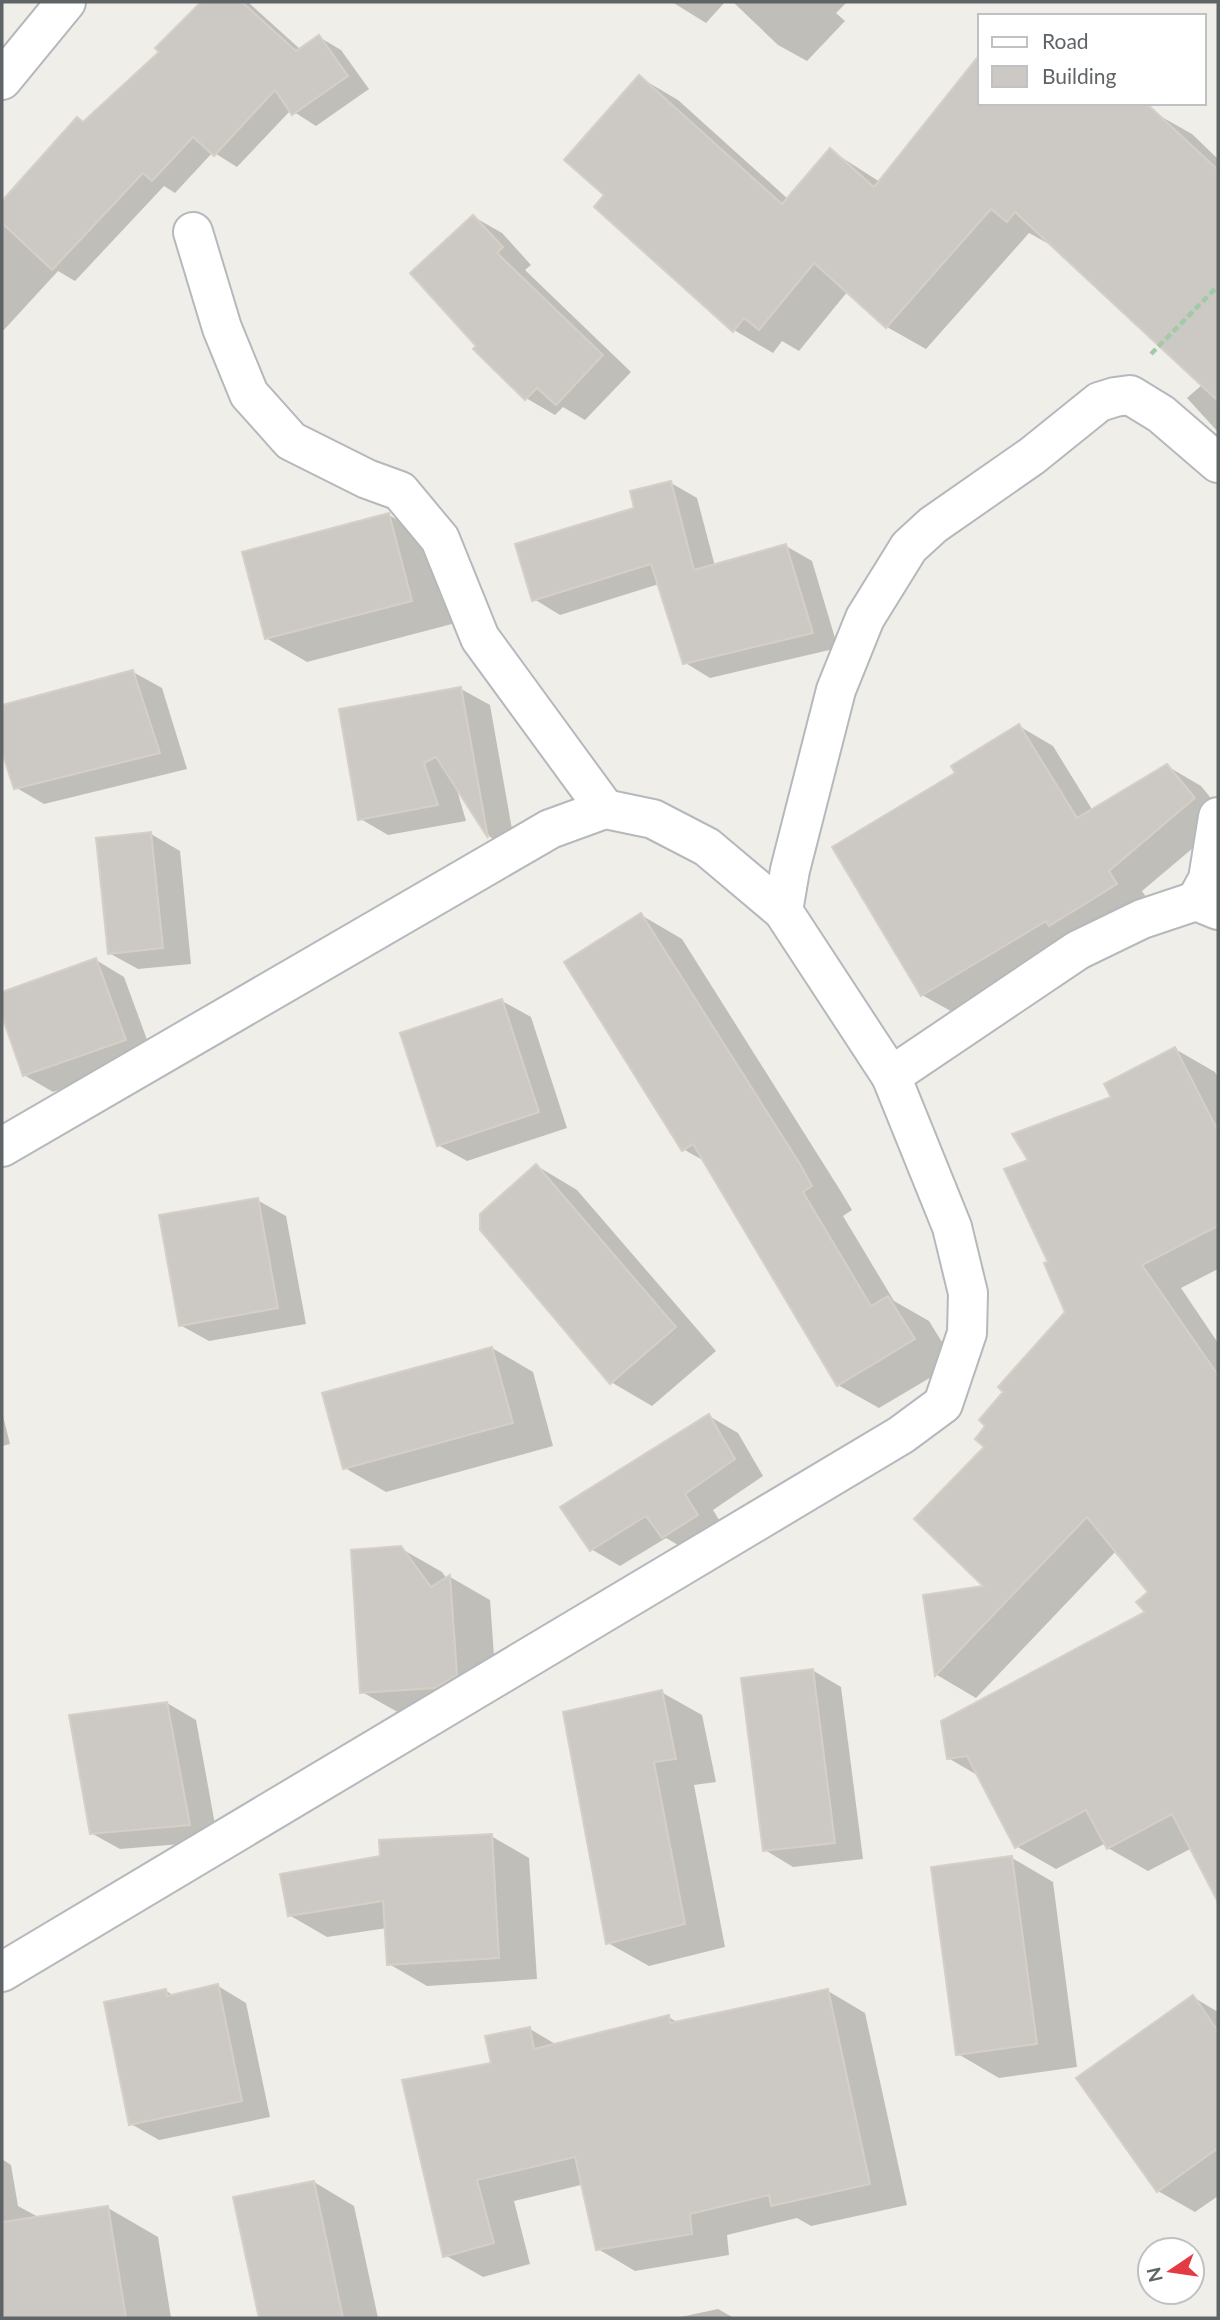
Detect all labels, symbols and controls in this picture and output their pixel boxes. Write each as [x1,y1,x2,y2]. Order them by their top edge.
legend [978,14,1206,105]
text: Road [1042,28,1089,53]
text: Building [1042,63,1117,88]
north arrow [1136,2236,1206,2306]
text: N [1141,2265,1167,2285]

